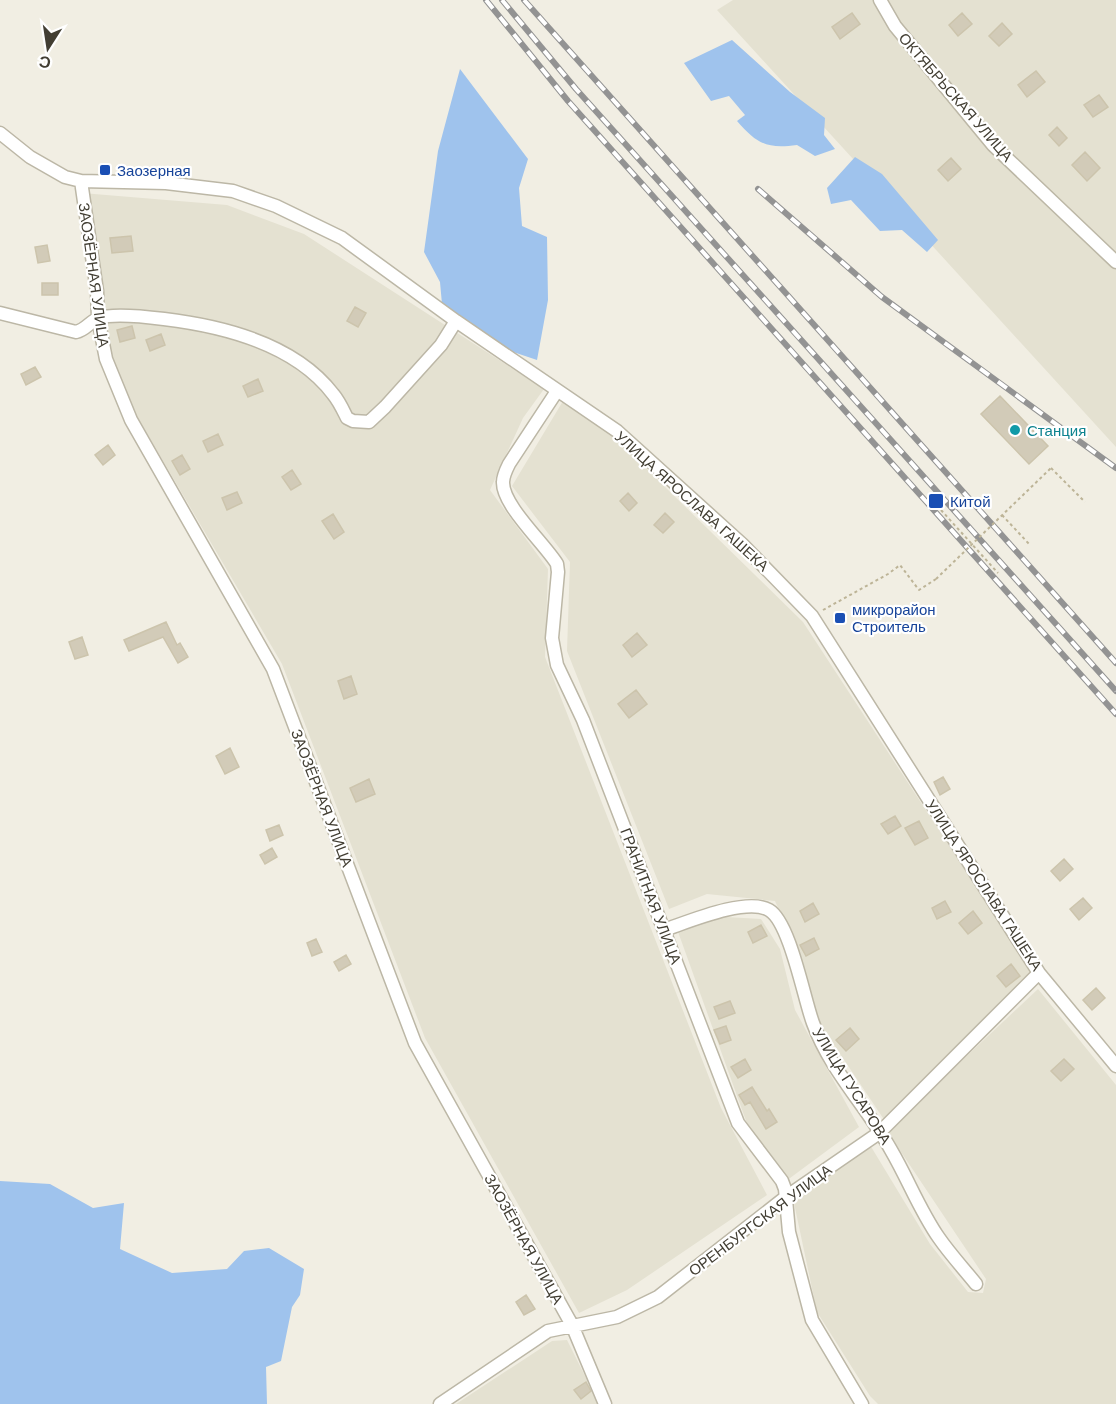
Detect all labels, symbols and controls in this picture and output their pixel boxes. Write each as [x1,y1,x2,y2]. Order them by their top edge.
north arrow [18,18,78,78]
street label: ОКТЯБРЬСКАЯ УЛИЦА [896,29,1016,165]
text: С [37,53,52,72]
place label: Заозерная [117,162,191,179]
marker: Заозерная [98,163,112,177]
street label: ЗАОЗЁРНАЯ УЛИЦА [75,201,113,349]
place label: Станция [1027,422,1086,439]
marker: Станция [1008,423,1022,437]
street label: УЛИЦА ЯРОСЛАВА ГАШЕКА [612,428,772,574]
marker: Китой [927,492,945,510]
place label: Китой [950,493,991,510]
place label: микрорайон Строитель [852,601,936,635]
marker: микрорайон Строитель [833,611,847,625]
street label: ЗАОЗЁРНАЯ УЛИЦА [288,727,356,869]
street label: УЛИЦА ЯРОСЛАВА ГАШЕКА [922,796,1046,974]
street label: ГРАНИТНАЯ УЛИЦА [617,826,685,966]
street label: УЛИЦА ГУСАРОВА [809,1025,895,1147]
street label: ОРЕНБУРГСКАЯ УЛИЦА [685,1161,835,1279]
street label: ЗАОЗЁРНАЯ УЛИЦА [481,1171,567,1307]

